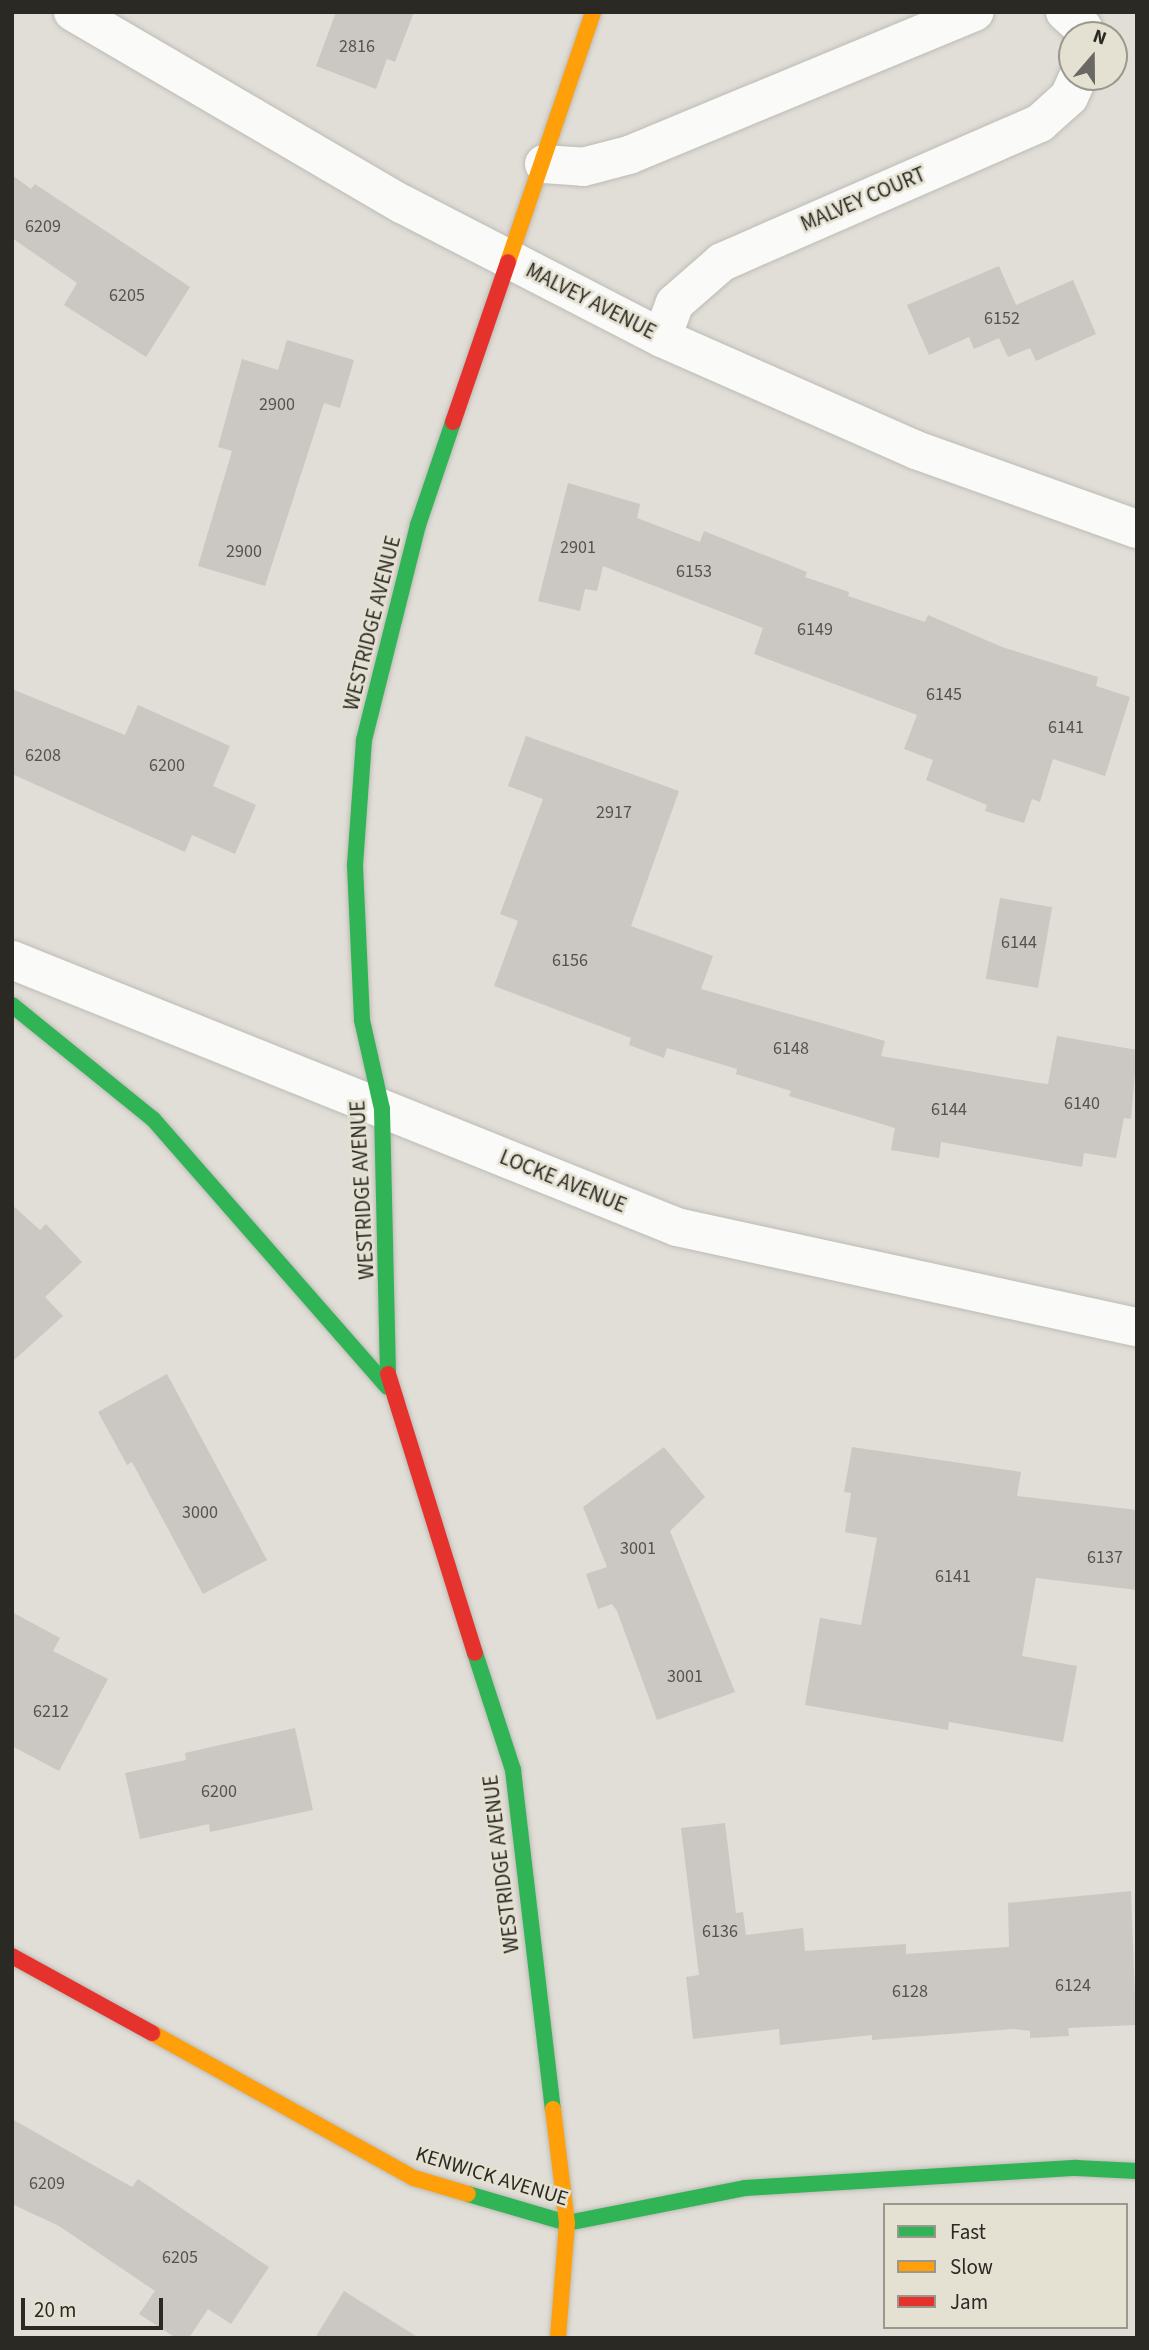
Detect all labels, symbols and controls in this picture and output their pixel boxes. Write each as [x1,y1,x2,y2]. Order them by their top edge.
north arrow [1058,21,1128,91]
text: N [1089,23,1110,53]
house number: 2816 [339,36,375,58]
street label: MALVEY COURT [797,161,929,237]
house number: 6209 [25,216,61,238]
street label: MALVEY AVENUE [522,257,660,345]
house number: 6205 [109,285,145,307]
house number: 6152 [984,308,1020,330]
house number: 2900 [259,394,295,416]
street label: WESTRIDGE AVENUE [338,533,406,713]
house number: 2901 [560,537,596,559]
house number: 2900 [226,541,262,563]
house number: 6153 [676,561,712,583]
house number: 6149 [797,619,833,641]
house number: 6145 [926,684,962,706]
house number: 6141 [1048,717,1084,739]
house number: 6208 [25,745,61,767]
house number: 6200 [149,755,185,777]
house number: 2917 [596,802,632,824]
house number: 6144 [1001,932,1037,954]
house number: 6156 [552,950,588,972]
house number: 6148 [773,1038,809,1060]
house number: 6140 [1064,1093,1100,1115]
house number: 6144 [931,1099,967,1121]
street label: WESTRIDGE AVENUE [345,1100,379,1280]
street label: LOCKE AVENUE [496,1144,630,1218]
house number: 3000 [182,1502,218,1524]
house number: 3001 [620,1538,656,1560]
house number: 6137 [1087,1547,1123,1569]
house number: 6141 [935,1566,971,1588]
house number: 3001 [667,1666,703,1688]
house number: 6212 [33,1701,69,1723]
street label: WESTRIDGE AVENUE [478,1773,524,1955]
house number: 6200 [201,1781,237,1803]
house number: 6136 [702,1921,738,1943]
house number: 6124 [1055,1975,1091,1997]
house number: 6128 [892,1981,928,2003]
street label: KENWICK AVENUE [413,2141,571,2211]
house number: 6209 [29,2173,65,2195]
legend [883,2203,1128,2329]
text: Fast [950,2217,986,2247]
house number: 6205 [162,2247,198,2269]
text: Slow [950,2252,993,2282]
scale bar [24,2284,166,2328]
text: Jam [950,2287,988,2317]
text: 20 m [34,2295,76,2325]

